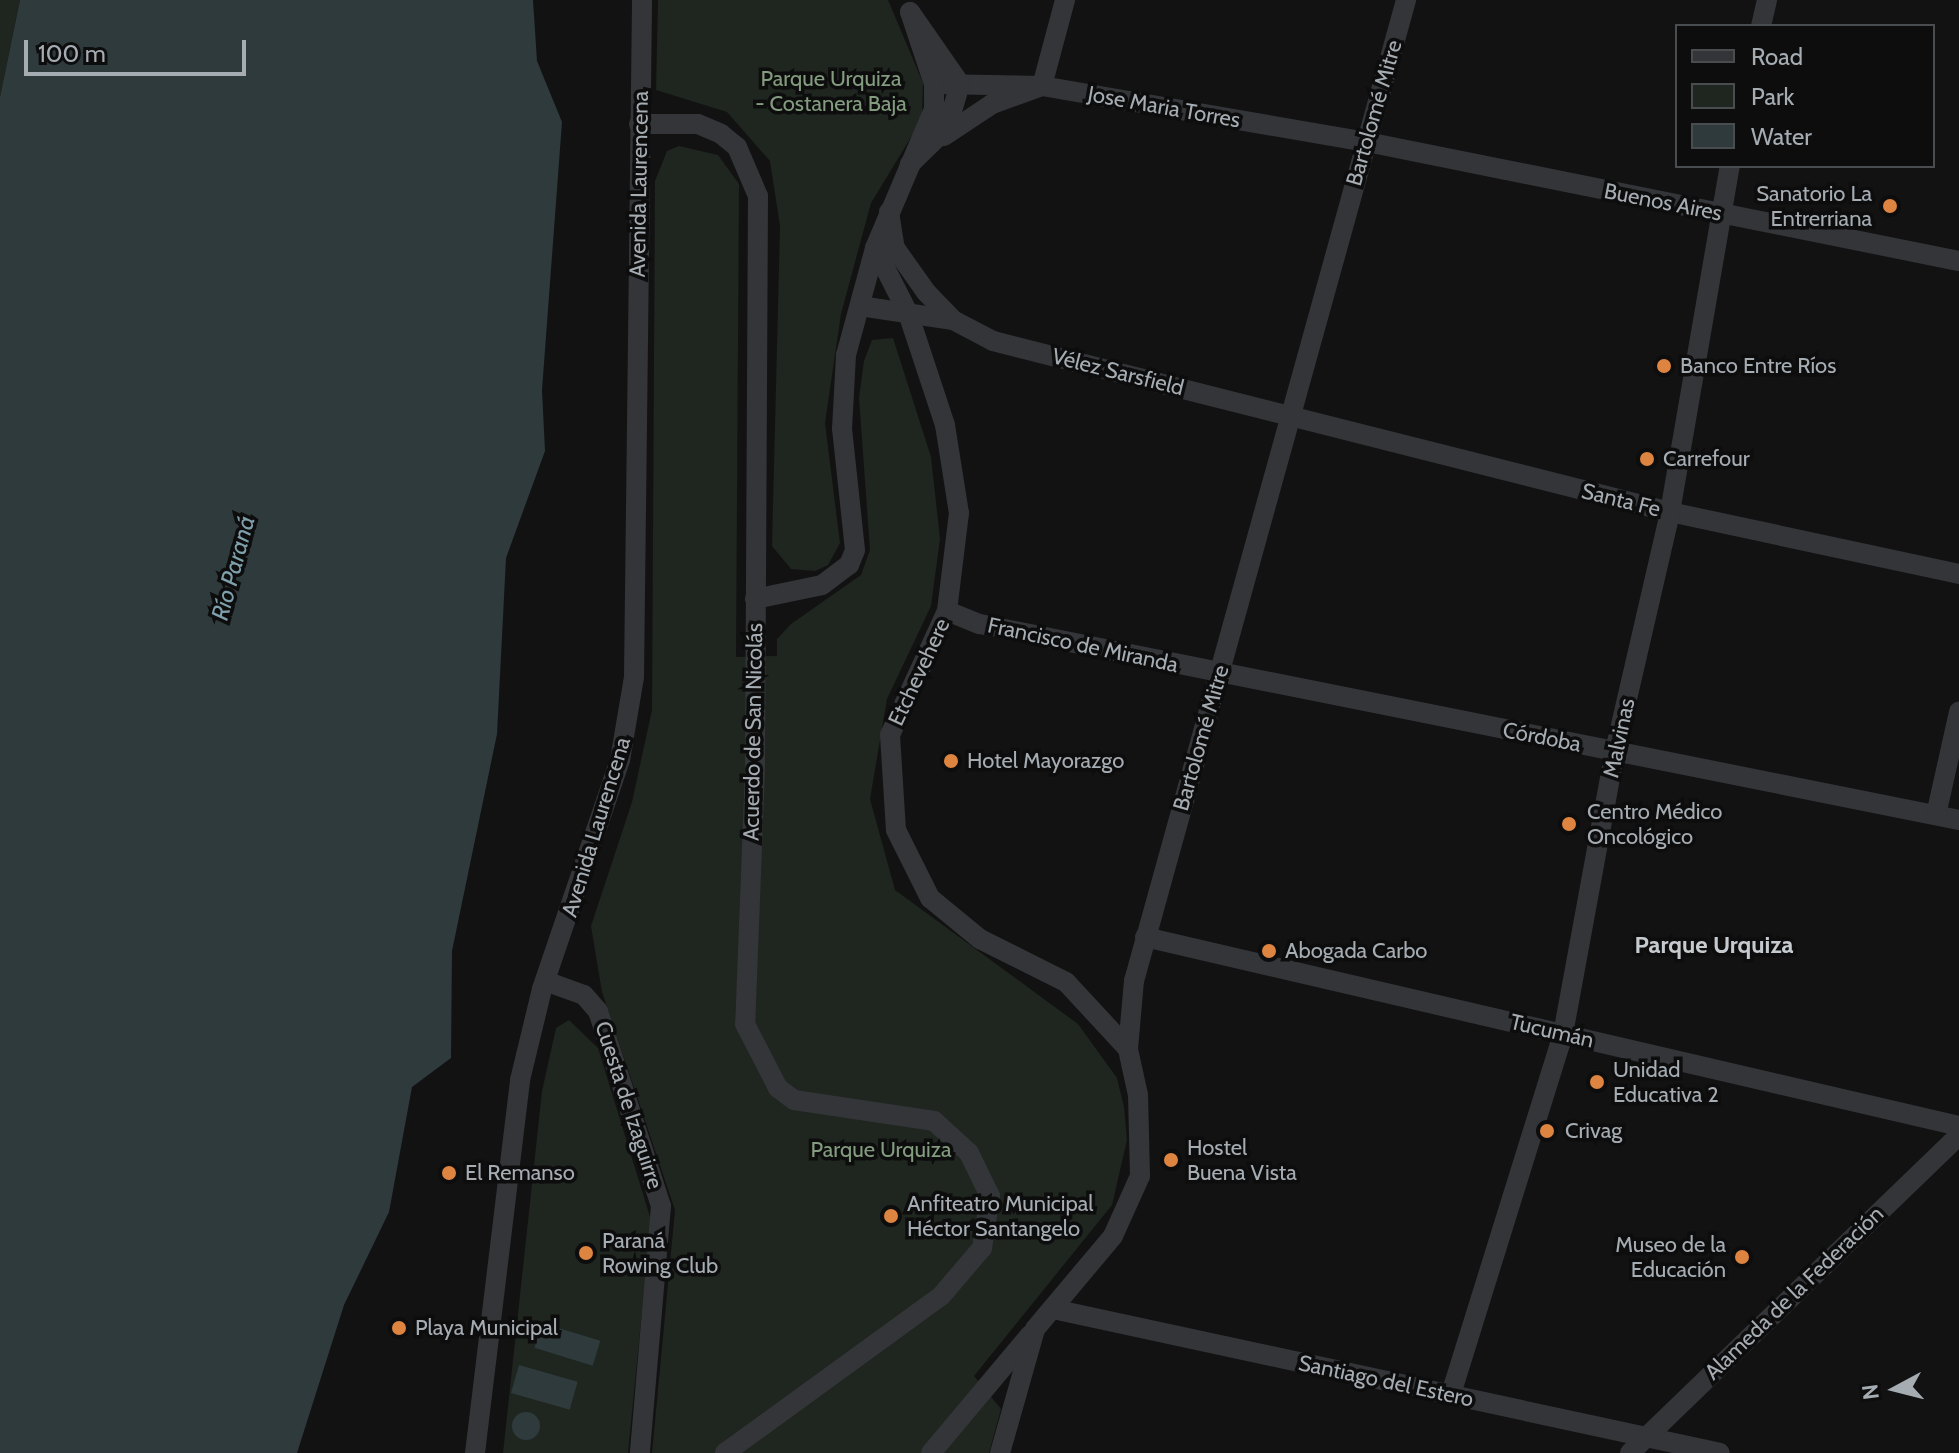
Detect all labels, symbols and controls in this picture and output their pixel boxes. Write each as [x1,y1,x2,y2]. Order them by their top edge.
scale bar [28,24,250,74]
legend [1675,24,1935,168]
street label: Bartolomé Mitre [1341,37,1407,189]
text: 100 m [38,39,106,68]
text: Road [1751,42,1803,71]
park label: Parque Urquiza - Costanera Baja [755,65,907,116]
street label: Jose Maria Torres [1086,81,1242,133]
text: Park [1751,82,1794,111]
street label: Avenida Laurencena [624,90,654,278]
text: Water [1751,122,1812,151]
street label: Buenos Aires [1602,178,1724,226]
place label: Sanatorio La Entrerriana [1756,180,1872,232]
marker: Sanatorio La Entrerriana [1879,195,1901,217]
street label: Vélez Sarsfield [1049,343,1187,401]
place label: Banco Entre Ríos [1680,353,1836,379]
marker: Banco Entre Ríos [1655,357,1673,375]
place label: Carrefour [1663,446,1750,472]
marker: Carrefour [1638,450,1656,468]
street label: Santa Fe [1579,477,1663,523]
water label: Río Paraná [205,513,261,623]
street label: Francisco de Miranda [985,612,1181,678]
street label: Etchevehere [883,614,955,730]
street label: Acuerdo de San Nicolás [738,623,768,841]
street label: Bartolomé Mitre [1168,662,1234,814]
street label: Malvinas [1598,696,1640,780]
street label: Córdoba [1501,716,1583,758]
street label: Avenida Laurencena [556,734,636,920]
place label: Hotel Mayorazgo [967,748,1124,774]
marker: Hotel Mayorazgo [942,752,960,770]
place label: Centro Médico Oncológico [1587,798,1722,850]
marker: Centro Médico Oncológico [1558,813,1580,835]
district label: Parque Urquiza [1635,931,1793,959]
place label: Abogada Carbo [1285,938,1427,964]
marker: Abogada Carbo [1260,942,1278,960]
street label: Tucumán [1508,1009,1596,1053]
street label: Cuesta de Izaguirre [589,1018,669,1192]
place label: Unidad Educativa 2 [1613,1056,1719,1108]
marker: Unidad Educativa 2 [1588,1073,1606,1091]
place label: Crivag [1565,1118,1622,1144]
marker: Crivag [1536,1120,1558,1142]
place label: Hostel Buena Vista [1187,1134,1297,1186]
park label: Parque Urquiza [810,1137,952,1163]
marker: Hostel Buena Vista [1162,1151,1180,1169]
place label: El Remanso [465,1160,575,1186]
marker: El Remanso [440,1164,458,1182]
place label: Anfiteatro Municipal Héctor Santangelo [907,1190,1093,1242]
street label: Alameda de la Federación [1699,1201,1889,1385]
marker: Anfiteatro Municipal Héctor Santangelo [882,1207,900,1225]
place label: Paraná Rowing Club [602,1227,718,1278]
place label: Museo de la Educación [1615,1231,1726,1282]
marker: Paraná Rowing Club [577,1244,595,1262]
marker: Museo de la Educación [1733,1248,1751,1266]
place label: Playa Municipal [415,1315,558,1341]
marker: Playa Municipal [390,1319,408,1337]
north arrow [1855,1349,1935,1429]
street label: Santiago del Estero [1296,1350,1476,1412]
text: N [1856,1383,1885,1401]

